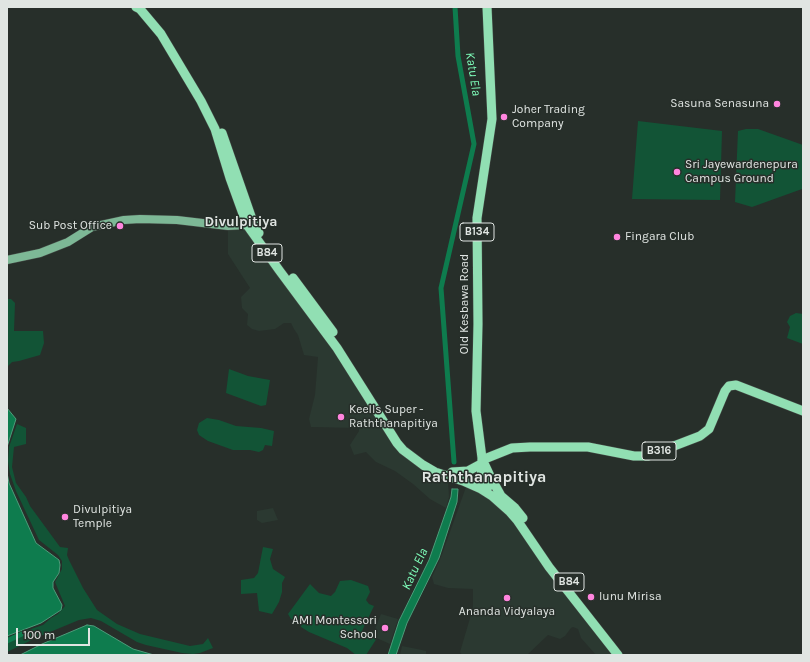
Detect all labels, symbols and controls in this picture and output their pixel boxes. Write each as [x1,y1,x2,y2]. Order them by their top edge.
water label: Katu Ela [462,51,484,97]
place label: Sasuna Senasuna [670,97,769,111]
marker: Sasuna Senasuna [772,99,782,109]
place label: Joher Trading Company [512,103,585,131]
marker: Joher Trading Company [499,112,509,122]
place label: Sri Jayewardenepura Campus Ground [685,158,798,186]
marker: Sri Jayewardenepura Campus Ground [672,167,682,177]
district label: Divulpitiya [205,214,277,230]
place label: Sub Post Office [29,219,112,233]
marker: Sub Post Office [115,221,125,231]
road number: B134 [460,223,494,241]
place label: Fingara Club [625,230,694,244]
marker: Fingara Club [612,232,622,242]
road number: B84 [252,244,282,262]
street label: Old Kesbawa Road [458,254,472,354]
place label: Keells Super - Raththanapitiya [349,403,438,431]
marker: Keells Super - Raththanapitiya [336,412,346,422]
road number: B316 [642,442,676,460]
district label: Raththanapitiya [422,467,546,487]
place label: Divulpitiya Temple [73,503,132,531]
marker: Divulpitiya Temple [60,512,70,522]
water label: Katu Ela [399,546,431,592]
road number: B84 [554,573,584,591]
place label: lunu Mirisa [599,590,662,604]
marker: lunu Mirisa [586,592,596,602]
marker: Ananda Vidyalaya [502,593,512,603]
place label: Ananda Vidyalaya [459,605,555,619]
place label: AMI Montessori School [292,614,377,642]
scale bar [18,620,92,646]
marker: AMI Montessori School [380,623,390,633]
text: 100 m [23,628,55,642]

